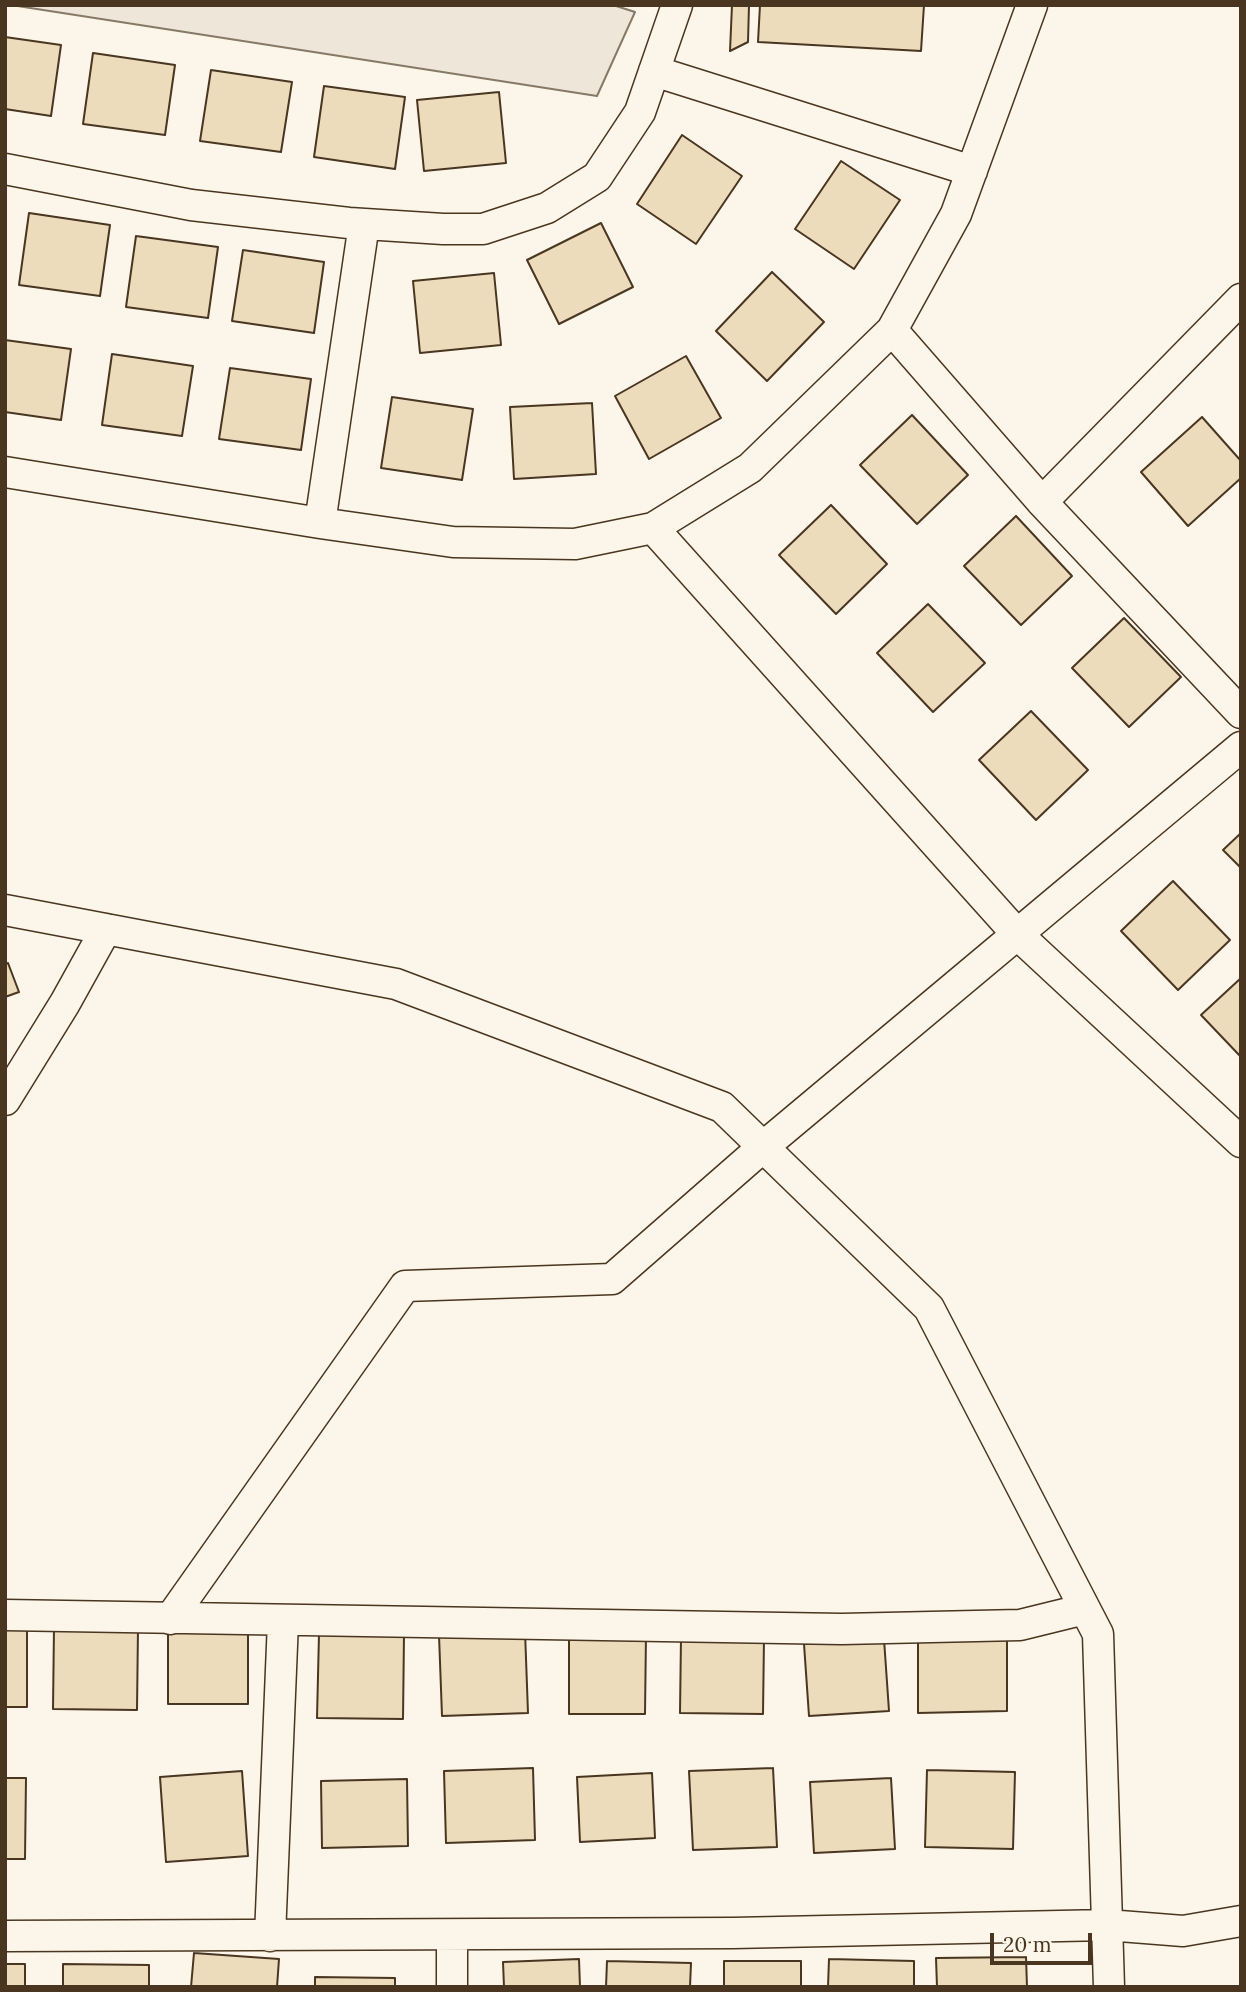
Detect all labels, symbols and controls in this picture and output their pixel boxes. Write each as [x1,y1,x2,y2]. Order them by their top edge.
scale bar [994,1918,1096,1962]
text: 20 m [1003,1931,1052,1958]

